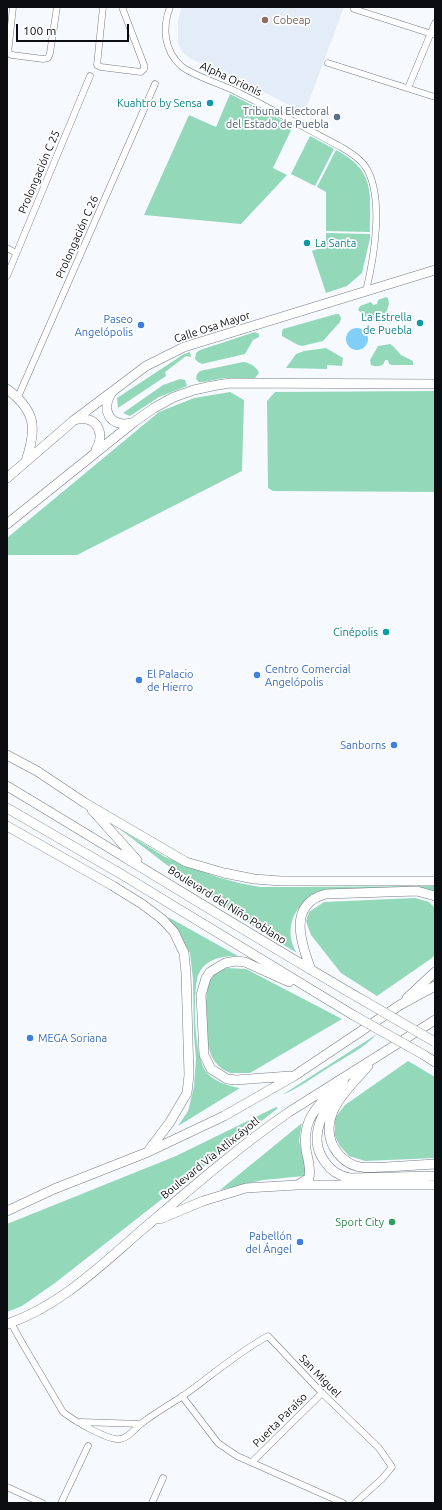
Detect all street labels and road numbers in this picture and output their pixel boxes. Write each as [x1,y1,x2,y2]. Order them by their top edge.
street label: Alpha Orionis [198,59,264,99]
street label: Prolongación C 25 [15,128,63,216]
street label: Prolongación C 26 [53,193,101,281]
street label: Calle Osa Mayor [172,308,252,346]
street label: Boulevard del Niño Poblano [165,863,289,947]
street label: Boulevard Vía Atlixcáyotl [158,1114,262,1202]
street label: San Miguel [296,1352,344,1400]
street label: Puerta Paraíso [250,1390,310,1450]

